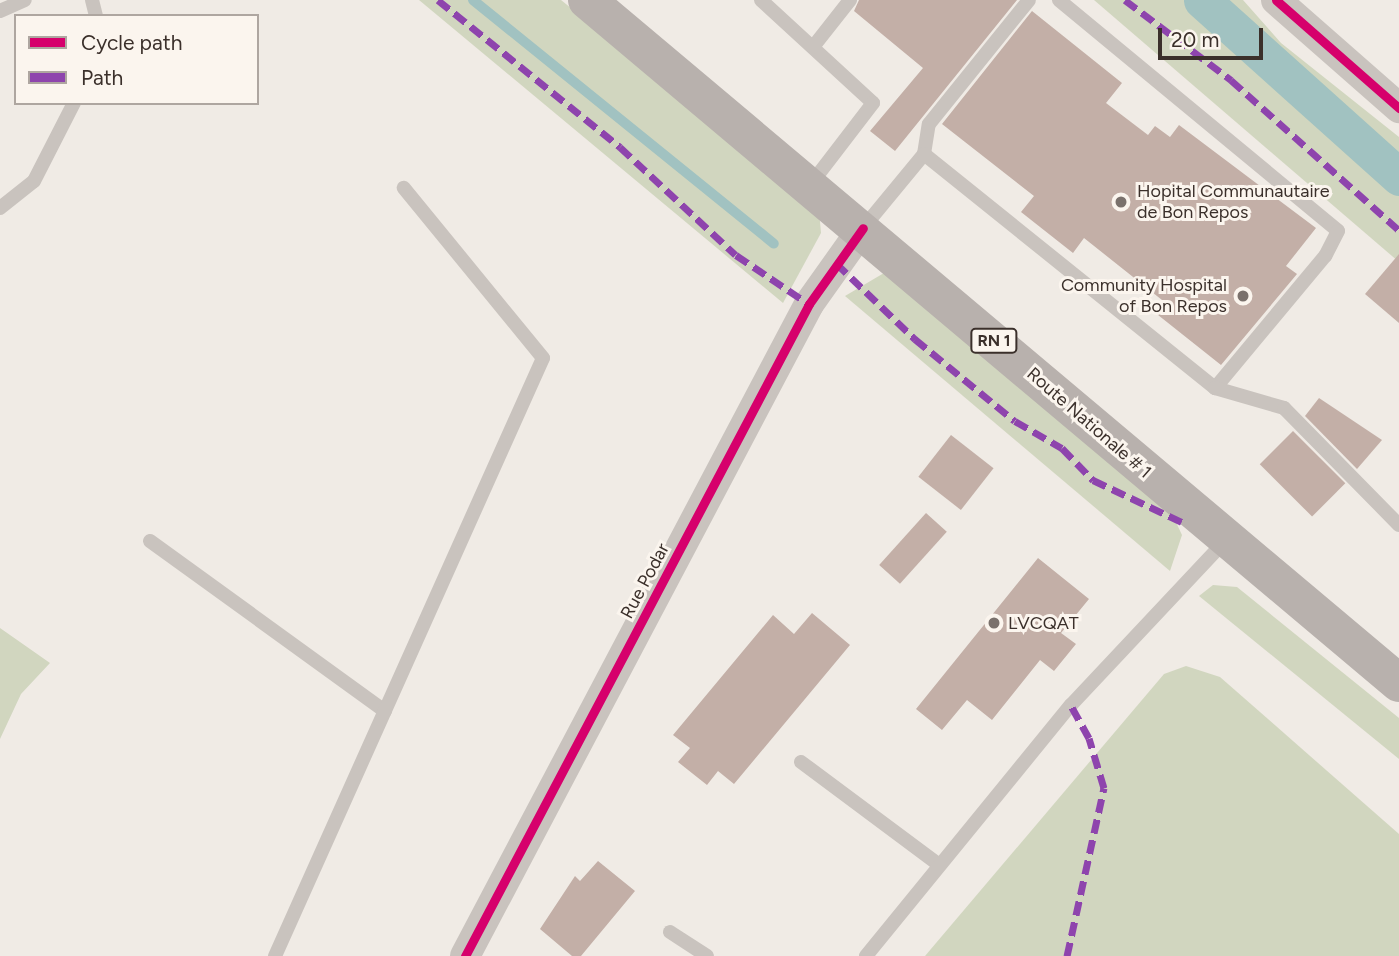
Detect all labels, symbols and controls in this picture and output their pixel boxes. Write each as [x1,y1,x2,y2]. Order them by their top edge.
legend [14,14,259,105]
scale bar [1161,14,1266,58]
text: 20 m [1171,27,1219,52]
text: Cycle path [81,30,182,55]
text: Path [81,65,123,90]
place label: Hopital Communautaire de Bon Repos [1137,181,1330,224]
marker: Hopital Communautaire de Bon Repos [1111,192,1131,212]
place label: Community Hospital of Bon Repos [1061,275,1227,318]
marker: Community Hospital of Bon Repos [1233,286,1253,306]
road number: RN 1 [970,328,1018,354]
street label: Route Nationale # 1 [1022,363,1156,483]
street label: Rue Podar [616,540,674,622]
place label: LVCQAT [1008,612,1079,634]
marker: LVCQAT [986,615,1002,631]

